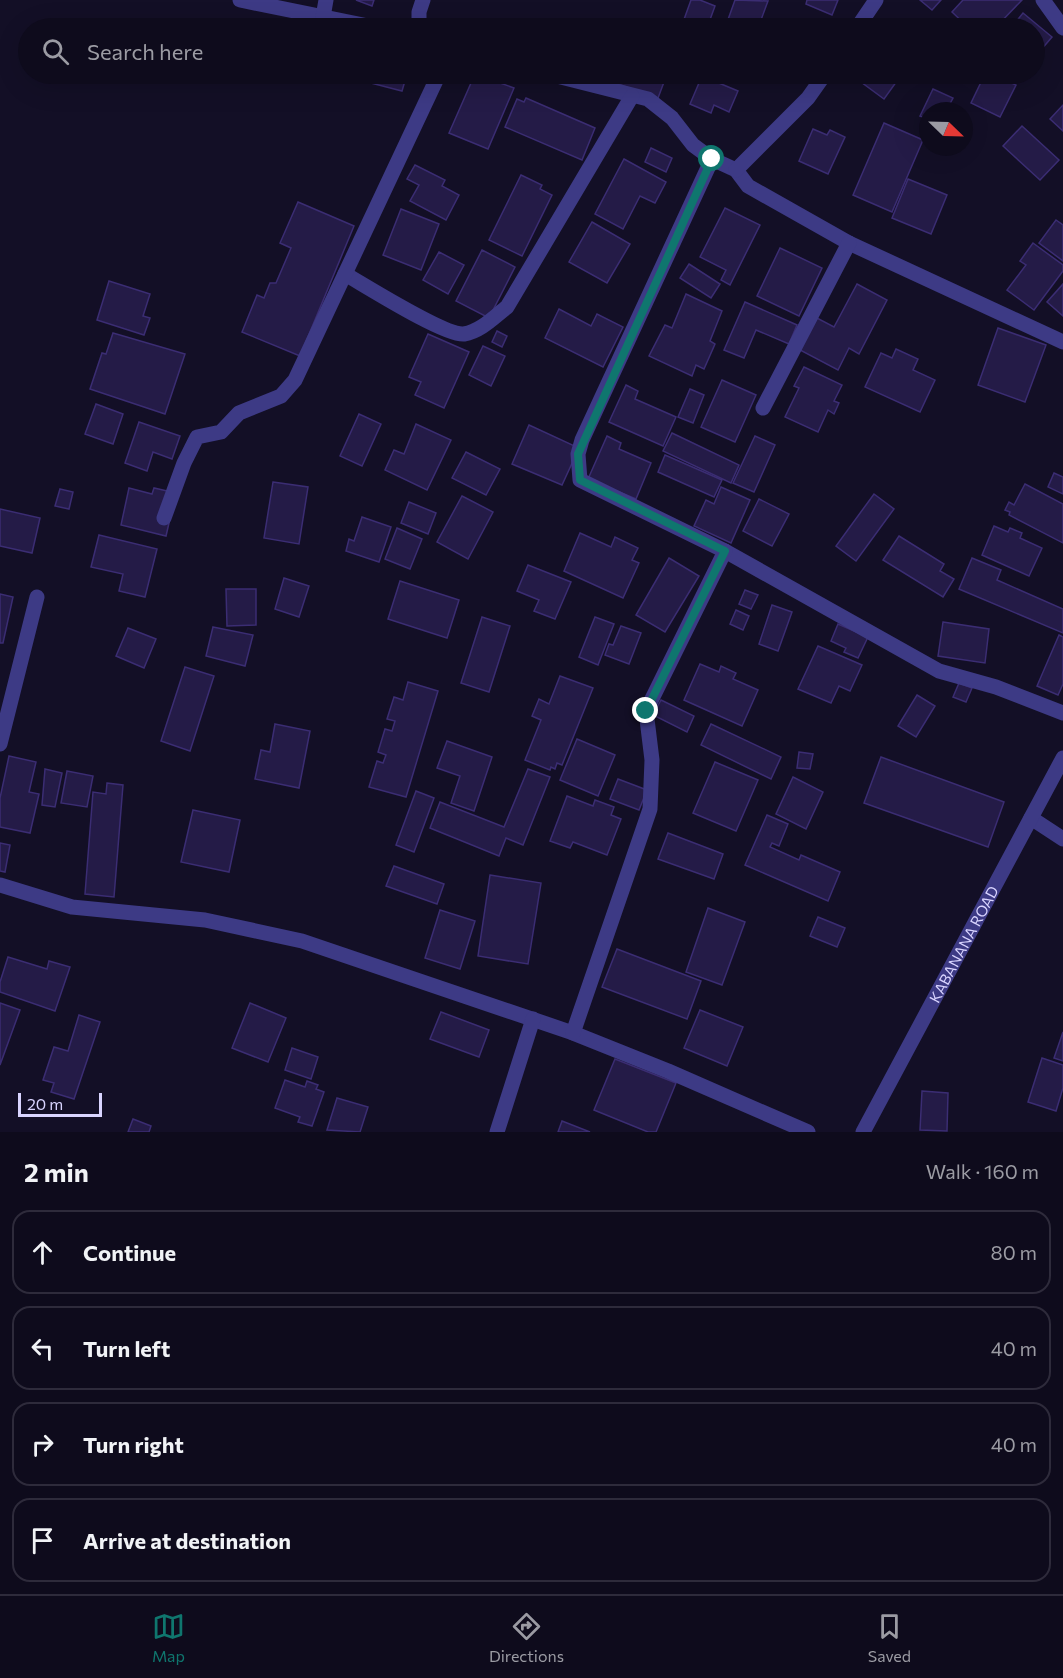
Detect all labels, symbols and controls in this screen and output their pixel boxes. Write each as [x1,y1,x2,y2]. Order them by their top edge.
search box [18,18,1045,84]
icon: search [39,35,72,68]
text: Search here [87,38,203,65]
north arrow [919,102,973,156]
route start [698,145,724,171]
route end [632,697,658,723]
street label: KABANANA ROAD [925,883,1002,1006]
scale bar [18,1090,102,1118]
text: 20 m [27,1094,63,1113]
text: 2 min [24,1156,89,1187]
text: Walk · 160 m [926,1159,1039,1183]
icon: ahead [26,1236,59,1269]
text: Continue [83,1239,176,1266]
text: 80 m [991,1240,1037,1264]
icon: left [26,1332,59,1365]
text: Turn left [83,1335,170,1362]
text: 40 m [991,1336,1037,1360]
icon: right [26,1428,59,1461]
text: Turn right [83,1431,184,1458]
text: 40 m [991,1432,1037,1456]
icon: arrive [26,1524,59,1557]
text: Arrive at destination [83,1527,291,1554]
tab: Map [152,1610,185,1665]
tab: Directions [489,1610,564,1665]
tab: Saved [868,1610,911,1665]

